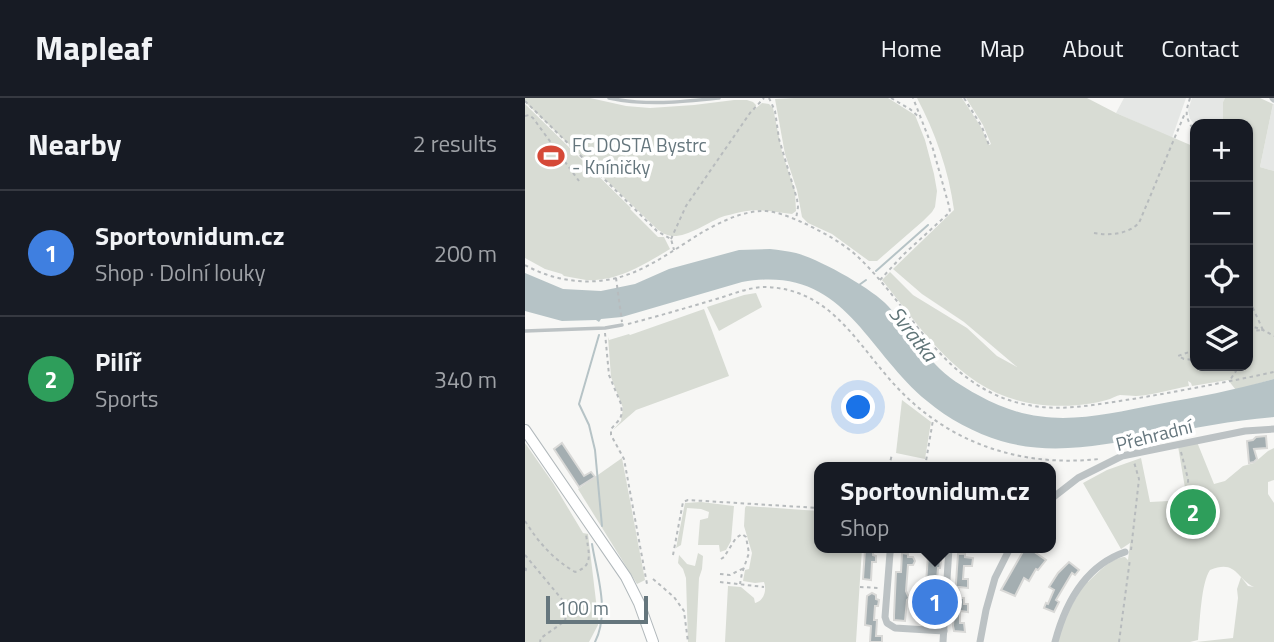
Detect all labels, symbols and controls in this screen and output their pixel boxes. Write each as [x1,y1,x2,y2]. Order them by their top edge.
text: Mapleaf [35,23,153,73]
text: Home [881,30,942,66]
text: Map [980,30,1025,66]
text: About [1063,30,1123,66]
text: Contact [1161,30,1239,66]
map controls [1190,119,1253,371]
button: + [1190,119,1253,182]
text: Nearby [28,121,121,167]
text: 2 results [413,126,497,161]
place label: FC DOSTA Bystrc - Kníničky [572,130,707,181]
sports icon: FC DOSTA Bystrc - Kníničky [536,141,566,171]
button: − [1190,182,1253,245]
text: Sportovnidum.cz [95,216,284,255]
text: 1 [45,236,57,271]
text: 200 m [434,236,497,271]
button: locate [1190,245,1253,308]
text: Shop · Dolní louky [95,255,266,290]
water label: Svratka [882,299,947,369]
button: layers [1190,308,1253,371]
text: Pilíř [95,342,142,381]
text: 2 [45,362,57,397]
text: 340 m [434,362,497,397]
text: Sports [95,381,158,416]
your location [841,390,875,424]
street label: Přehradní [1113,411,1197,458]
popup [814,462,1056,553]
text: Sportovnidum.cz [840,471,1030,510]
pin: 2 [1170,486,1216,538]
text: Shop [840,510,889,545]
pin: 1 [912,576,958,628]
scale bar [546,593,647,625]
text: 100 m [557,593,609,622]

